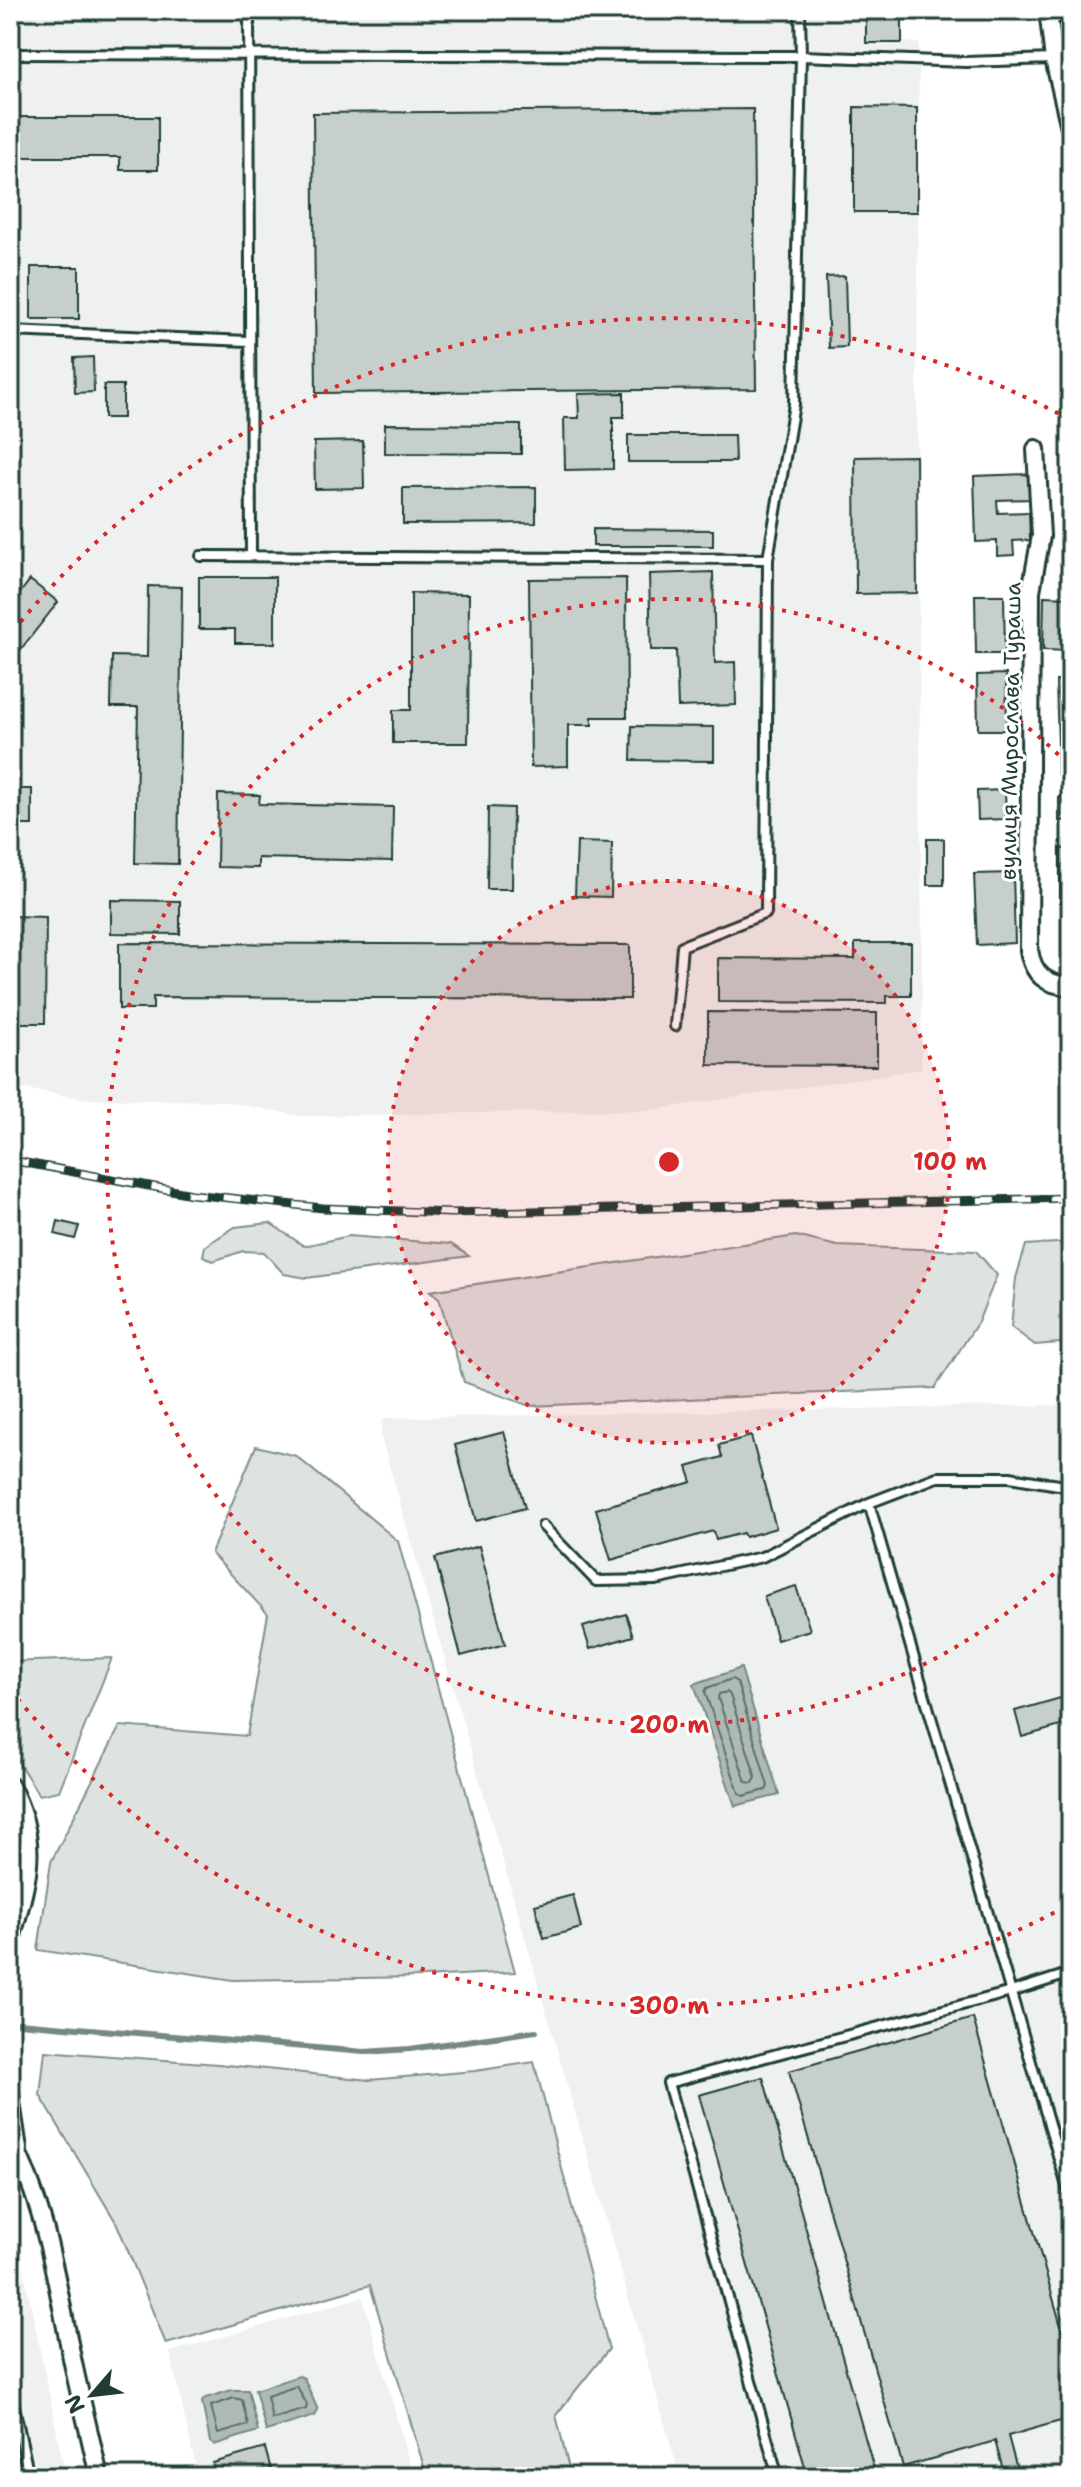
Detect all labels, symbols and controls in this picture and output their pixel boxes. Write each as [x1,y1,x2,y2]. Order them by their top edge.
street label: вулиця Мирослава Тураша [993,581,1028,880]
text: 100 m [913,1146,987,1178]
centre of rings [655,1148,683,1176]
text: 200 m [629,1709,709,1741]
text: 300 m [629,1990,709,2022]
north arrow [52,2355,132,2435]
text: N [58,2390,92,2419]

